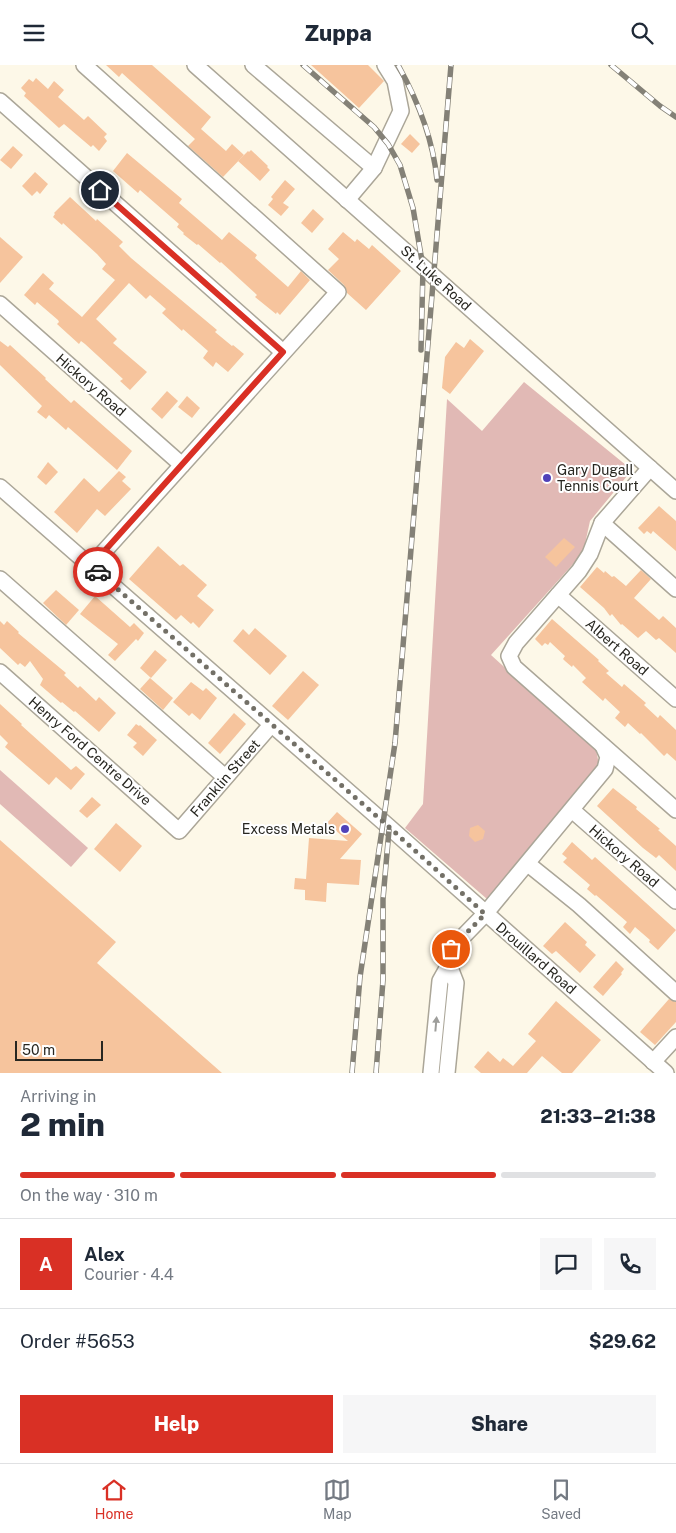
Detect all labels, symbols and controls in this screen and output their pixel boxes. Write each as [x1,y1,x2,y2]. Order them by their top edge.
icon: menu [20,19,48,47]
icon: search [628,19,656,47]
text: Zuppa [304,20,372,46]
pin [79,169,121,211]
icon: home [86,176,114,204]
street label: St. Luke Road [397,242,475,314]
street label: Hickory Road [53,350,129,420]
place label: Gary Dugall Tennis Court [557,462,639,494]
marker: Gary Dugall Tennis Court [541,472,553,484]
courier [73,547,123,597]
icon: car [84,558,112,586]
street label: Albert Road [582,615,652,679]
street label: Henry Ford Centre Drive [25,693,155,809]
street label: Franklin Street [187,736,263,820]
place label: Excess Metals [242,821,335,837]
street label: Hickory Road [586,821,662,891]
marker: Excess Metals [339,823,351,835]
street label: Drouillard Road [493,919,579,997]
pin [430,928,472,970]
icon: bag [437,935,465,963]
one-way arrow [432,1016,440,1032]
scale bar [15,1038,102,1061]
text: 50 m [22,1042,55,1058]
text: Arriving in [20,1087,96,1106]
text: 21:33–21:38 [540,1105,656,1127]
text: 2 min [20,1106,105,1143]
text: On the way · 310 m [20,1186,158,1205]
button: chat [540,1238,592,1290]
button: phone [604,1238,656,1290]
text: Alex [84,1243,125,1265]
text: A [39,1253,53,1275]
text: Courier · 4.4 [84,1265,174,1284]
text: Order #5653 [20,1330,135,1352]
text: $29.62 [589,1330,656,1352]
button: Help [20,1395,333,1453]
button: Share [343,1395,656,1453]
tab: Home [95,1476,133,1522]
tab: Map [323,1476,351,1522]
tab: Saved [541,1476,581,1522]

